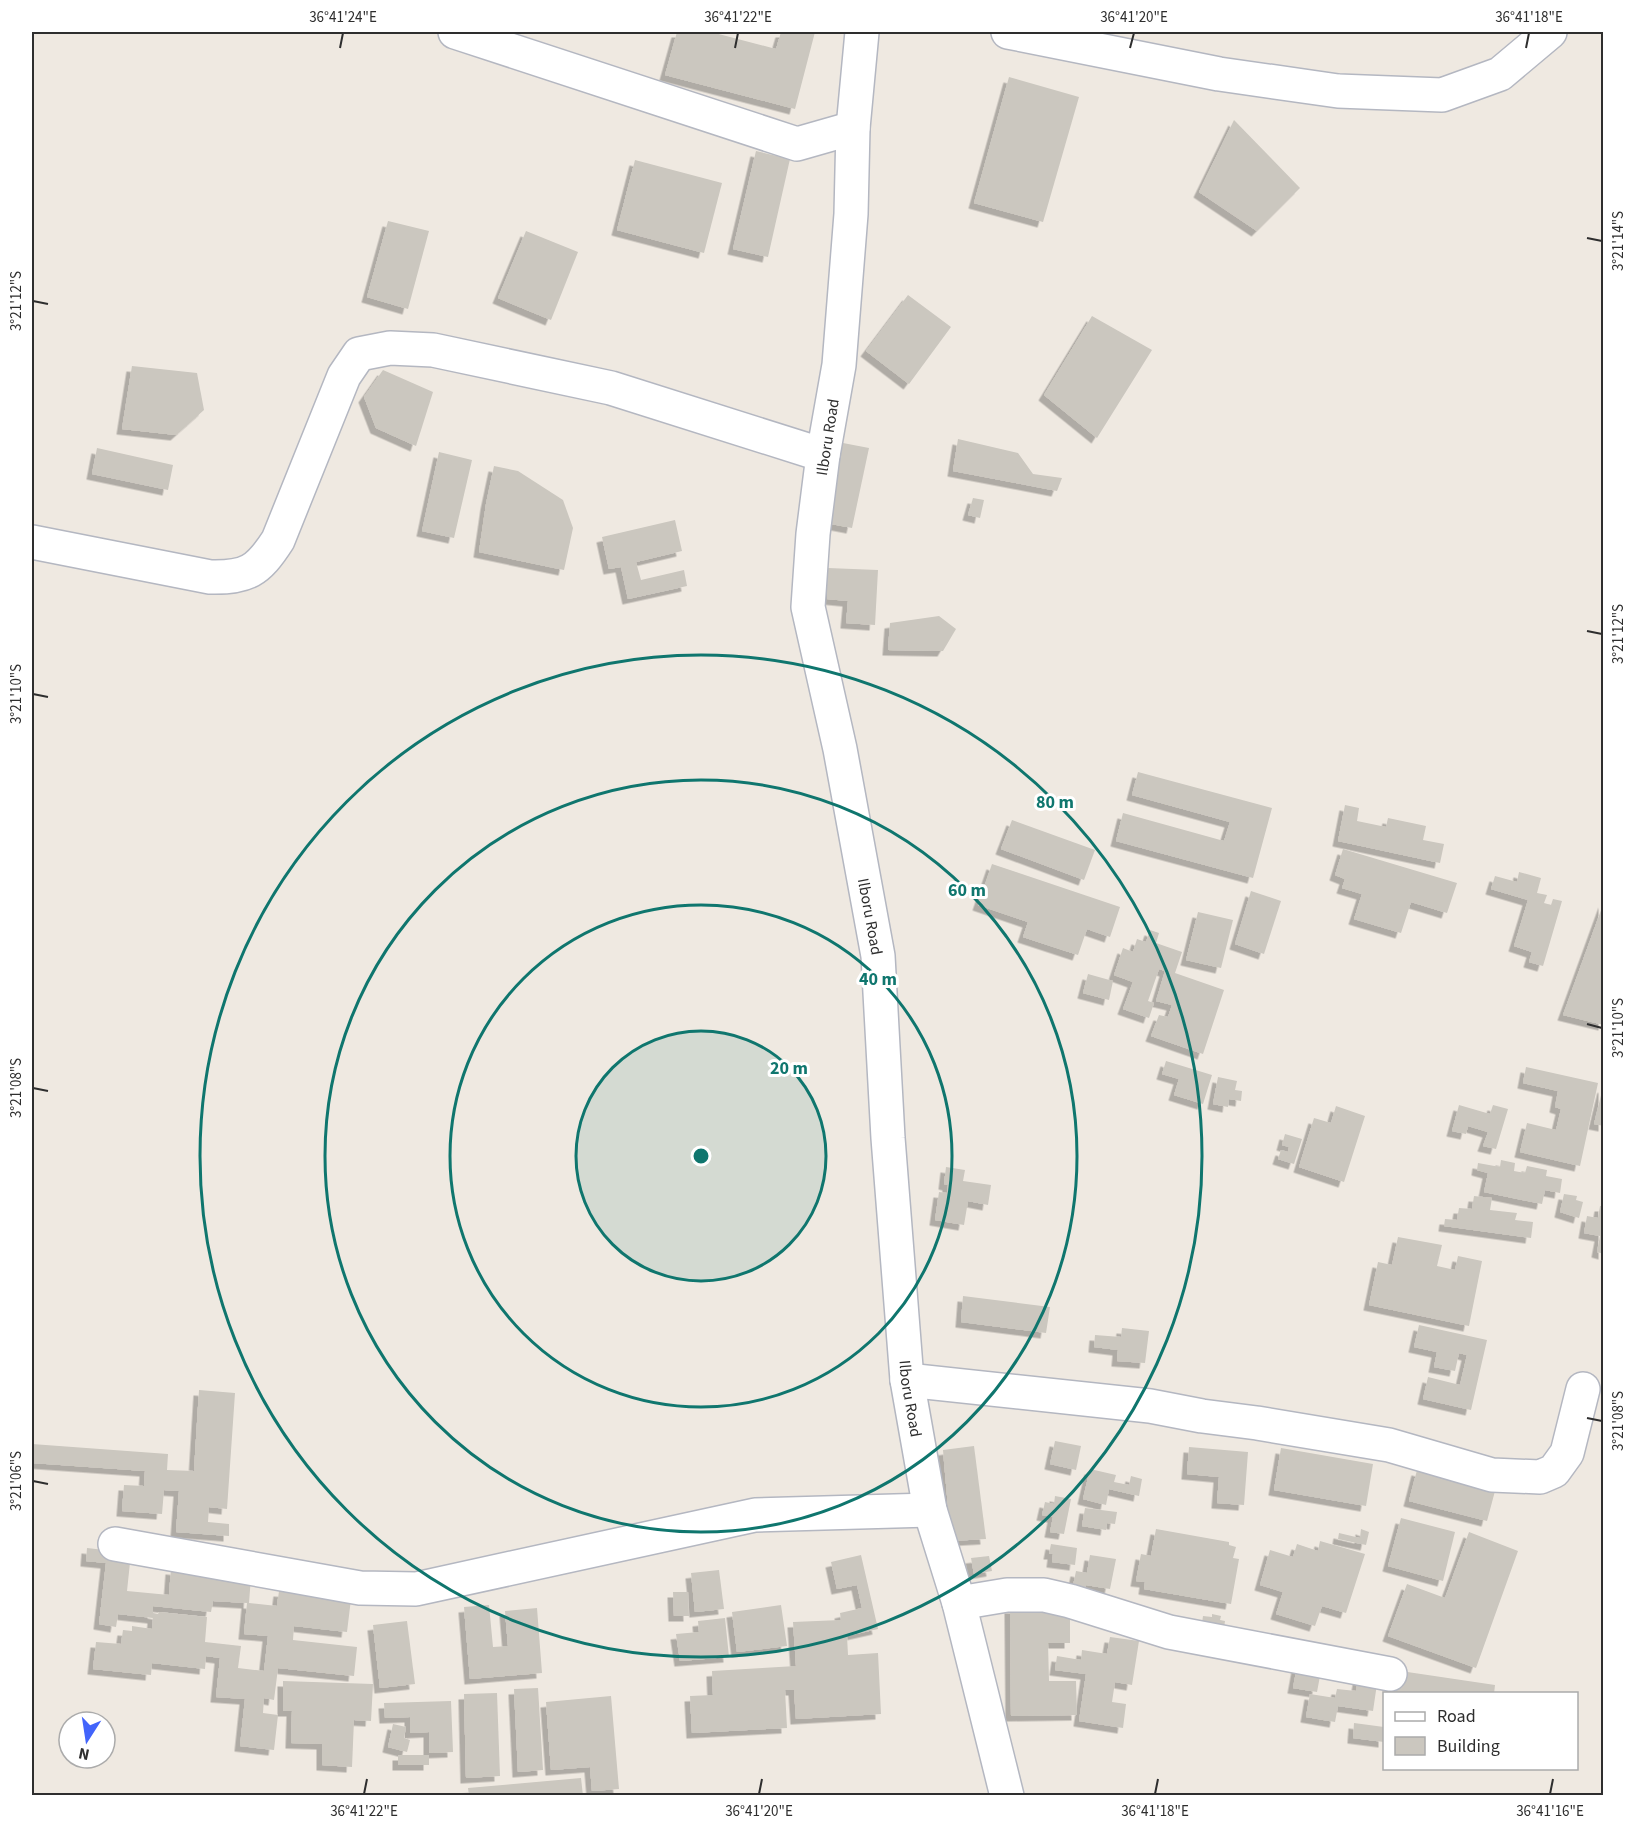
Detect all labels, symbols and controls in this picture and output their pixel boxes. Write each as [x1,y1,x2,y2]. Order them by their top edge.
text: 36°41'24"E [309,7,377,28]
text: 36°41'22"E [704,7,772,28]
text: 36°41'20"E [1100,7,1168,28]
text: 36°41'18"E [1495,7,1563,28]
text: 3°21'14"S [1608,211,1629,271]
text: 3°21'12"S [6,271,27,331]
street label: Ilboru Road [811,397,845,477]
text: 3°21'12"S [1608,604,1629,664]
text: 3°21'10"S [6,664,27,724]
text: 80 m [1036,790,1074,815]
street label: Ilboru Road [852,876,888,957]
text: 60 m [948,878,986,903]
text: 40 m [859,967,897,992]
text: 3°21'10"S [1608,998,1629,1058]
text: 20 m [770,1056,808,1081]
text: 3°21'08"S [6,1058,27,1118]
centre of rings [691,1146,711,1166]
street label: Ilboru Road [893,1359,927,1439]
text: 3°21'08"S [1608,1391,1629,1451]
text: 3°21'06"S [6,1451,27,1511]
legend [1383,1692,1578,1770]
text: Road [1437,1704,1476,1729]
north arrow [57,1710,117,1770]
text: Building [1437,1734,1500,1759]
text: N [77,1742,92,1766]
text: 36°41'22"E [330,1801,398,1822]
text: 36°41'20"E [725,1801,793,1822]
text: 36°41'18"E [1121,1801,1189,1822]
text: 36°41'16"E [1516,1801,1584,1822]

